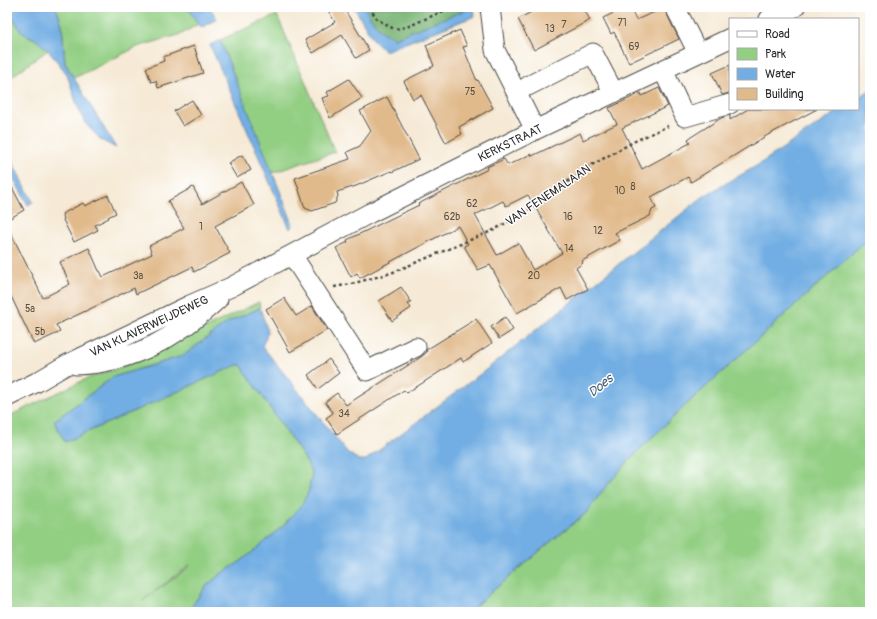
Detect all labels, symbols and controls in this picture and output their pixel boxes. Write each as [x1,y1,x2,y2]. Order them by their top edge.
house number: 71 [617,17,627,29]
legend [729,18,859,110]
house number: 7 [561,19,567,31]
house number: 13 [545,23,555,35]
text: Road [765,27,790,42]
house number: 69 [629,41,639,53]
text: Park [765,47,786,62]
text: Water [765,67,796,82]
house number: 75 [465,86,475,98]
text: Building [765,87,804,102]
street label: KERKSTRAAT [476,121,545,165]
street label: VAN FENEMALAAN [503,161,594,230]
house number: 8 [630,181,636,193]
house number: 10 [615,185,626,197]
house number: 62 [466,198,478,210]
house number: 62b [444,211,460,223]
house number: 16 [563,211,573,223]
house number: 1 [199,221,203,233]
house number: 12 [593,225,603,237]
house number: 14 [564,243,574,255]
house number: 3a [133,270,143,282]
house number: 20 [528,270,540,282]
street label: VAN KLAVERWEIJDEWEG [87,292,211,361]
house number: 5a [25,303,35,315]
house number: 5b [35,326,45,338]
water label: Does [585,369,618,401]
house number: 34 [338,408,350,420]

